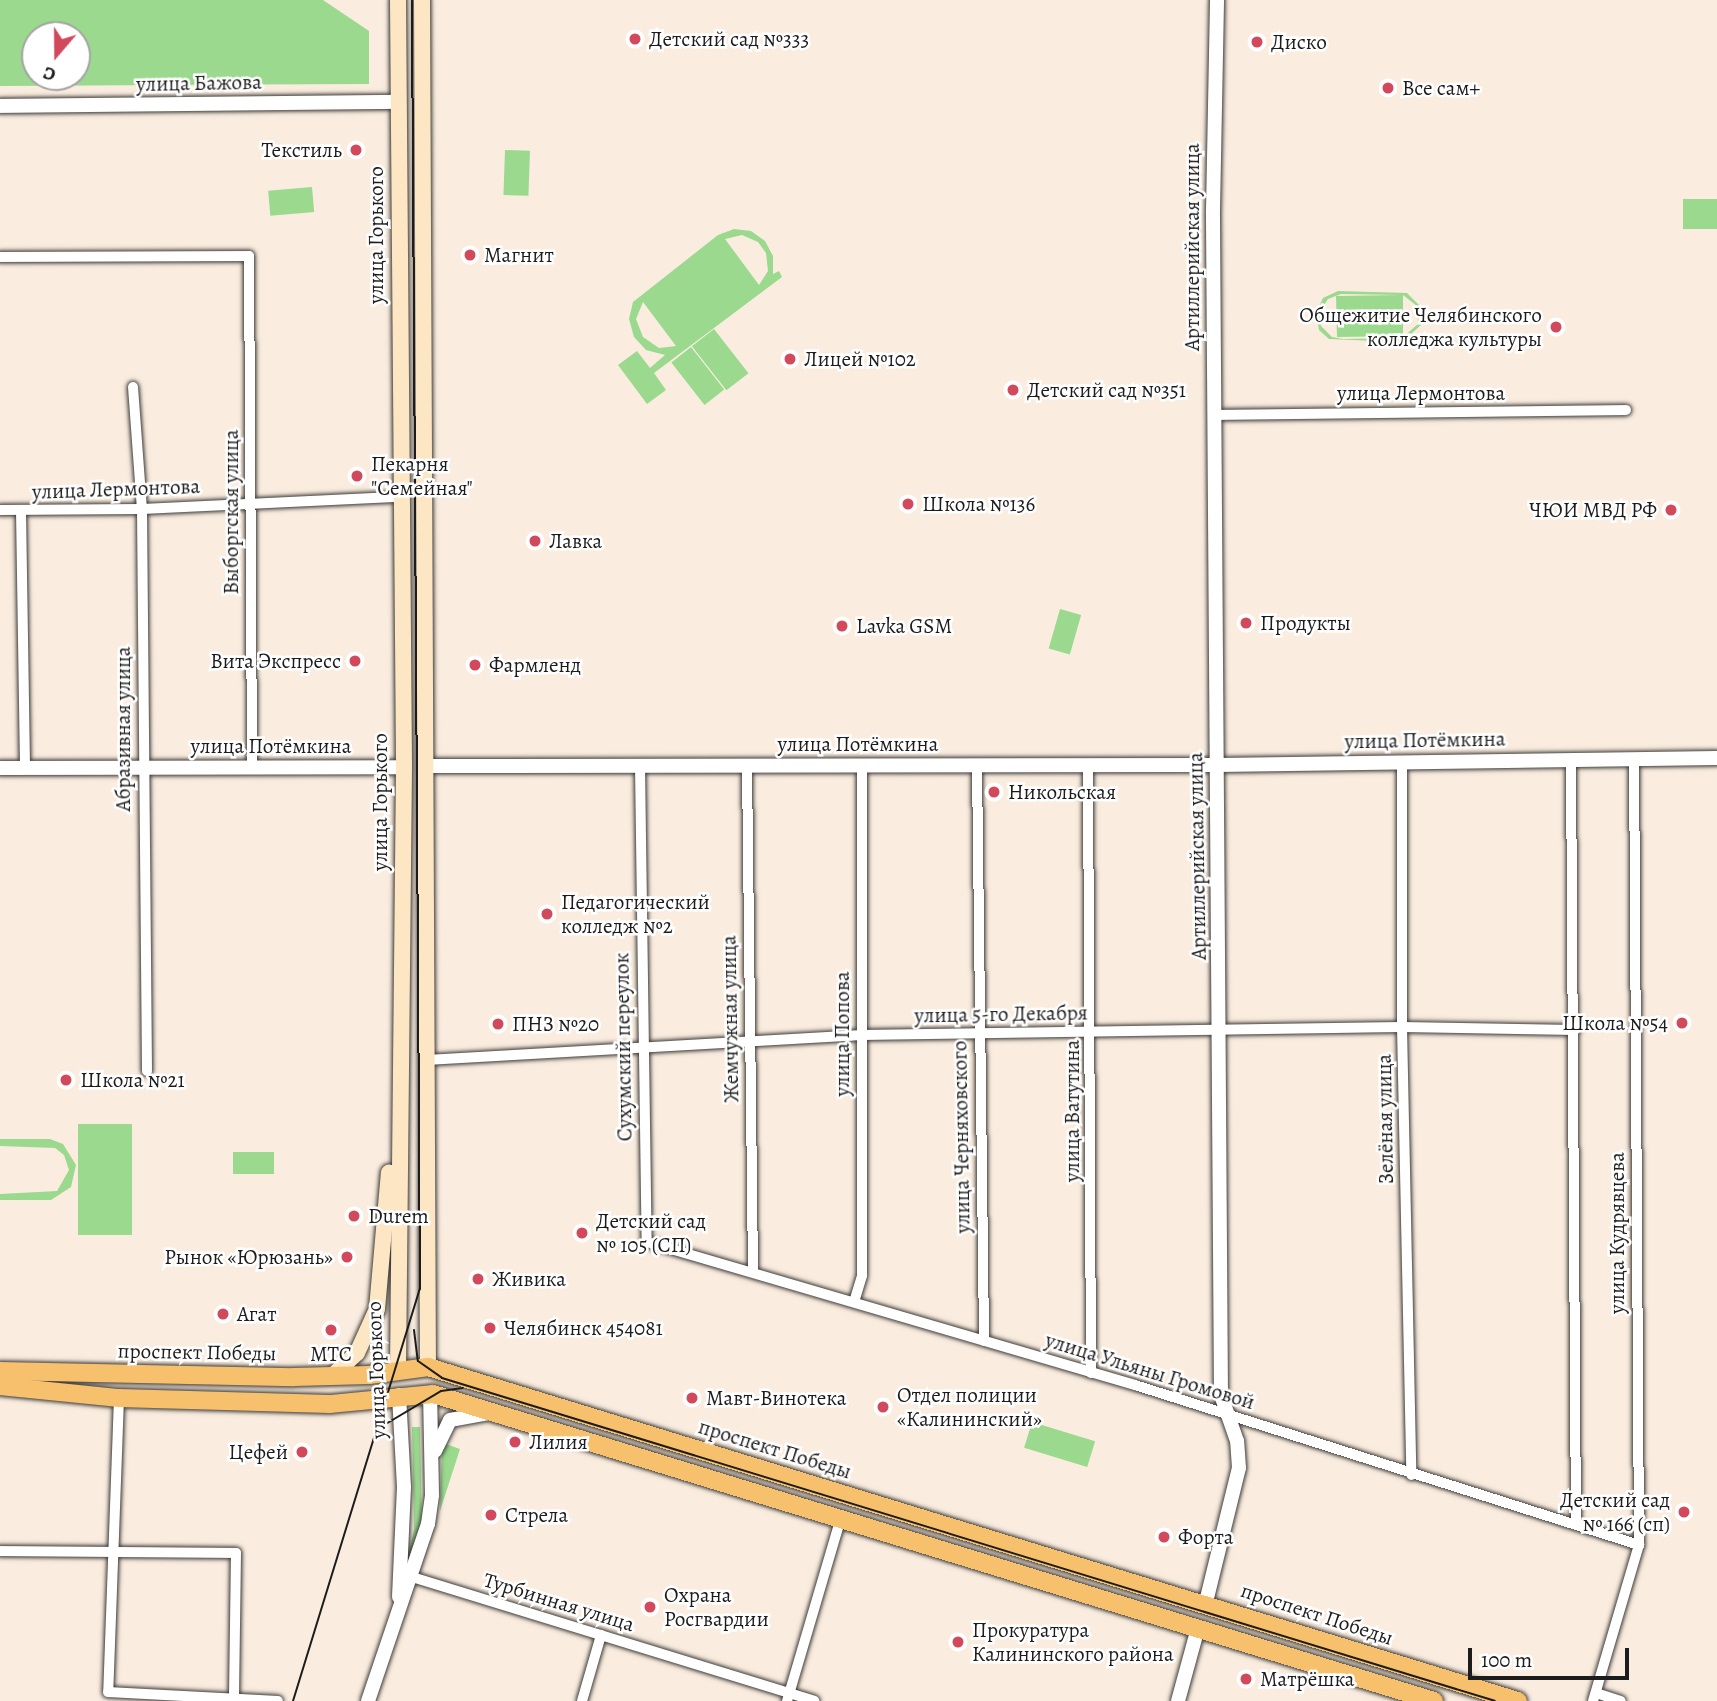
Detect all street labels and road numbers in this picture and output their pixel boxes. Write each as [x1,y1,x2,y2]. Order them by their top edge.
street label: улица Бажова [136,69,262,97]
street label: Артиллерийская улица [1179,143,1205,351]
street label: улица Горького [363,166,389,304]
street label: улица Лермонтова [1337,380,1505,406]
street label: Выборгская улица [218,430,244,594]
street label: улица Лермонтова [32,473,200,505]
street label: Абразивная улица [110,647,136,811]
street label: улица Потёмкина [1344,726,1506,754]
street label: улица Потёмкина [778,731,938,757]
street label: улица Потёмкина [191,733,351,759]
street label: улица Горького [367,733,393,871]
street label: Артиллерийская улица [1183,752,1211,960]
street label: Жемчужная улица [716,935,744,1103]
street label: Сухумский переулок [609,952,637,1142]
street label: улица Попова [829,971,855,1097]
street label: улица 5-го Декабря [914,1000,1088,1028]
street label: улица Черняховского [947,1040,975,1234]
street label: улица Ватутина [1059,1040,1085,1182]
street label: Зелёная улица [1371,1054,1399,1184]
street label: улица Кудрявцева [1604,1152,1630,1314]
street label: улица Горького [361,1301,391,1439]
street label: улица Ульяны Громовой [1042,1327,1258,1415]
street label: проспект Победы [117,1338,277,1366]
street label: проспект Победы [695,1414,855,1484]
street label: Турбинная улица [481,1567,637,1637]
street label: проспект Победы [1238,1578,1396,1650]

